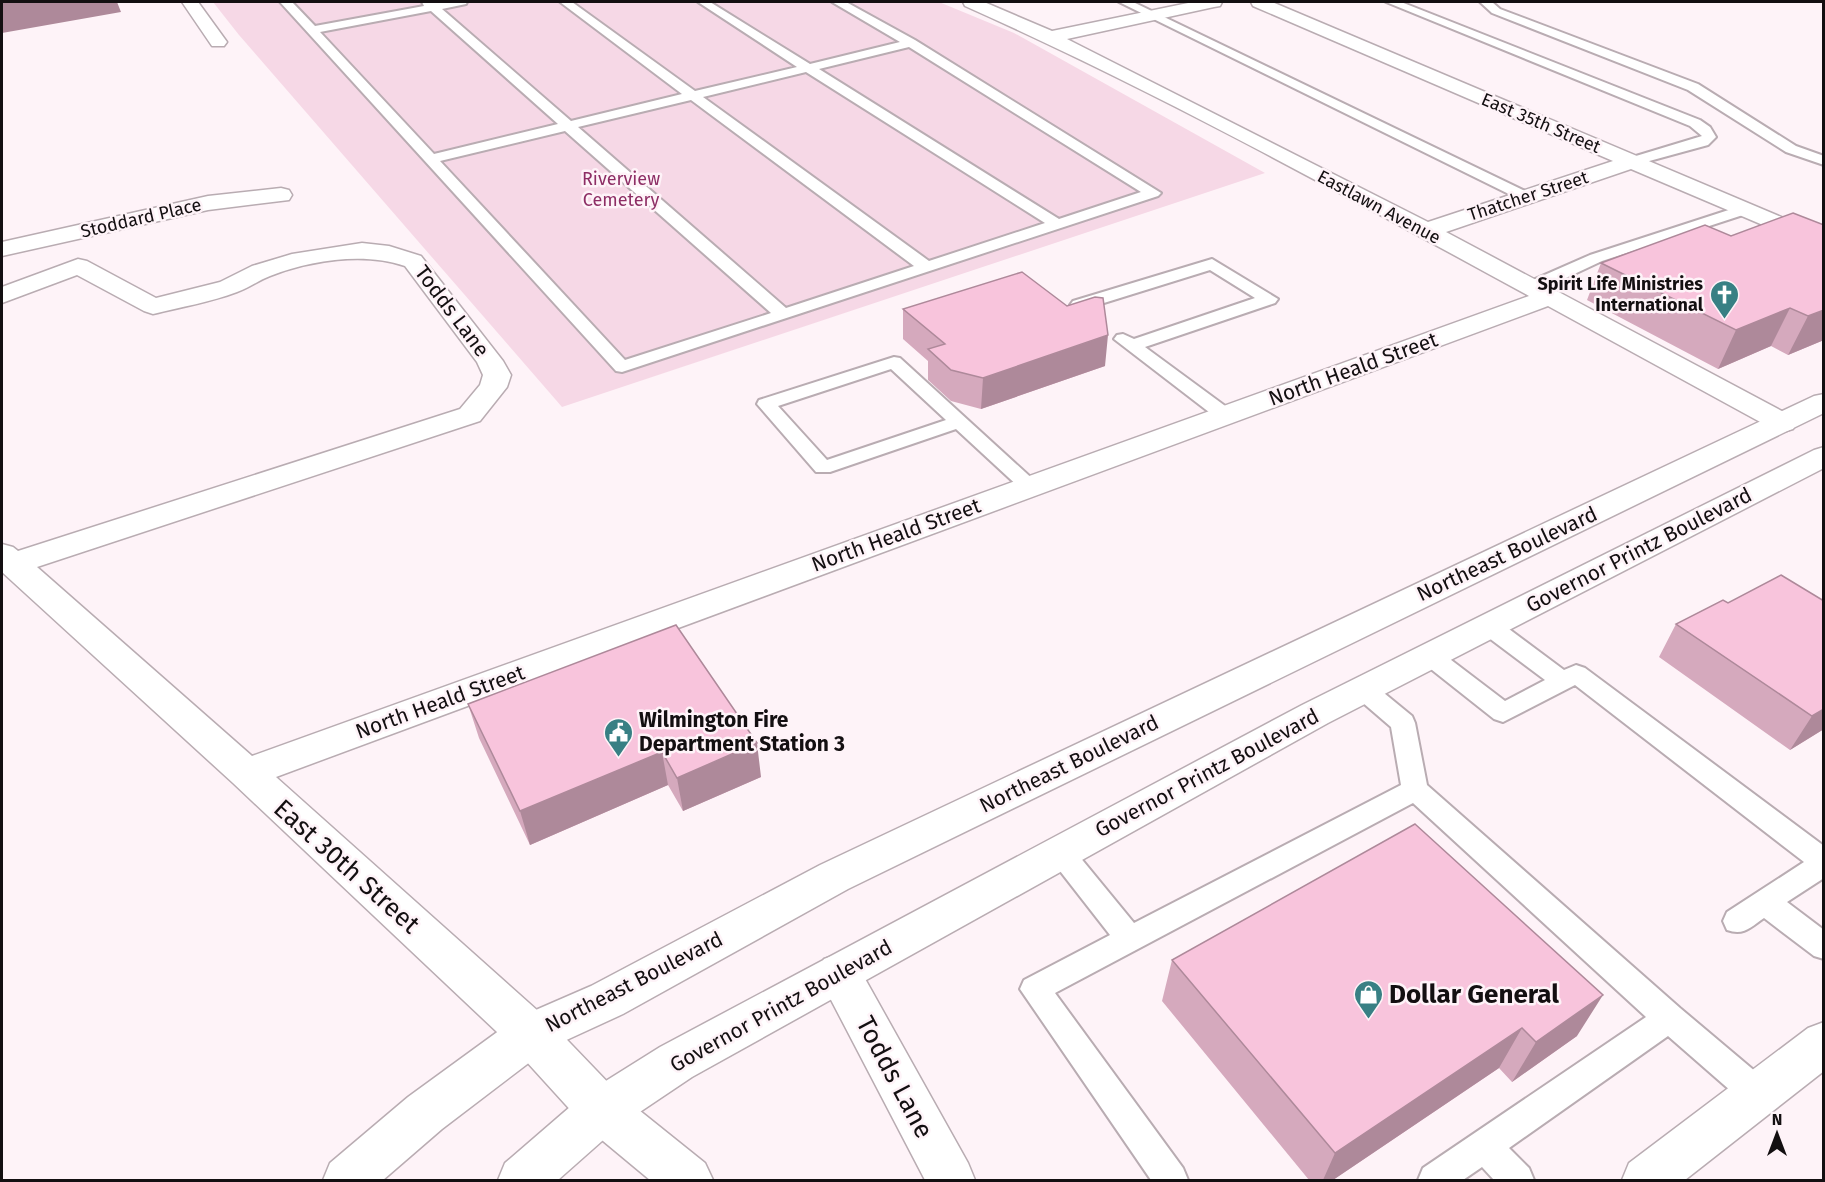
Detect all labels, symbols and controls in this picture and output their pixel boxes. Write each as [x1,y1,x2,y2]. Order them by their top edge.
street label: East 35th Street [1478,88,1604,158]
street label: Eastlawn Avenue [1314,165,1444,249]
street label: Thatcher Street [1465,166,1592,226]
park label: Riverview Cemetery [582,168,660,211]
street label: Stoddard Place [79,193,203,243]
street label: Todds Lane [409,260,495,362]
place label: Spirit Life Ministries International [1537,273,1704,316]
church icon: Spirit Life Ministries International [1708,278,1740,320]
street label: North Heald Street [1265,326,1441,412]
street label: Governor Printz Boulevard [1522,482,1756,618]
street label: North Heald Street [808,492,984,578]
street label: Northeast Boulevard [1413,501,1601,607]
street label: North Heald Street [352,659,528,745]
street label: Governor Printz Boulevard [1091,703,1323,843]
place label: Wilmington Fire Department Station 3 [639,707,845,757]
street label: Northeast Boulevard [975,709,1163,819]
public building icon: Wilmington Fire Department Station 3 [602,716,634,758]
street label: East 30th Street [267,793,426,940]
street label: Northeast Boulevard [541,926,727,1038]
street label: Governor Printz Boulevard [665,934,897,1078]
shop icon: Dollar General [1352,978,1384,1020]
place label: Dollar General [1389,979,1559,1010]
street label: Todds Lane [850,1011,940,1143]
north arrow [1747,1104,1807,1164]
text: N [1772,1110,1782,1129]

